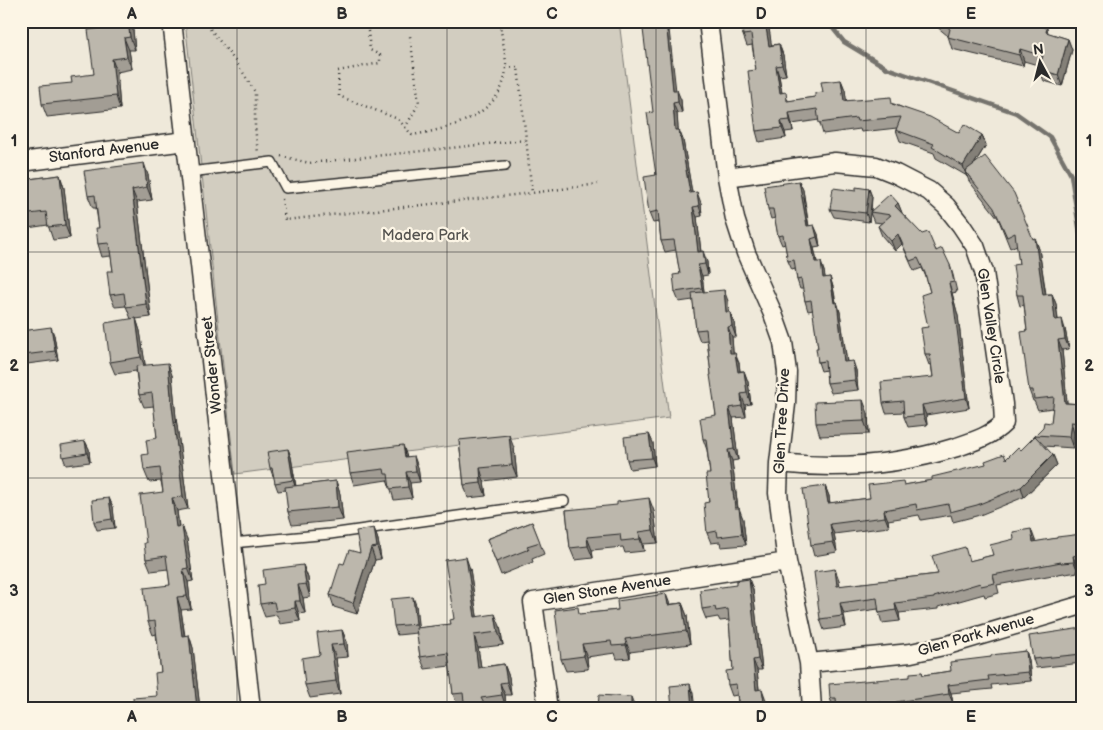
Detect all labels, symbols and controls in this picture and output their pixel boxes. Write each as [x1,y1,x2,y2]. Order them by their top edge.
text: A [126,5,137,24]
text: B [336,5,348,24]
text: C [546,5,558,24]
text: D [755,5,767,24]
text: E [966,5,976,24]
north arrow [1016,38,1066,88]
text: N [1032,41,1045,59]
text: 1 [11,132,17,151]
text: 1 [1086,132,1092,151]
street label: Stanford Avenue [48,135,160,167]
park label: Madera Park [382,226,469,245]
street label: Glen Valley Circle [972,267,1010,385]
street label: Wonder Street [197,315,227,415]
text: 2 [9,357,19,376]
text: 2 [1084,357,1094,376]
street label: Glen Tree Drive [770,368,794,474]
street label: Glen Stone Avenue [542,571,672,609]
text: 3 [9,582,19,601]
text: 3 [1084,582,1094,601]
street label: Glen Park Avenue [916,609,1037,661]
text: A [126,708,137,727]
text: B [336,708,348,727]
text: C [546,708,558,727]
text: D [755,708,767,727]
text: E [966,708,976,727]

